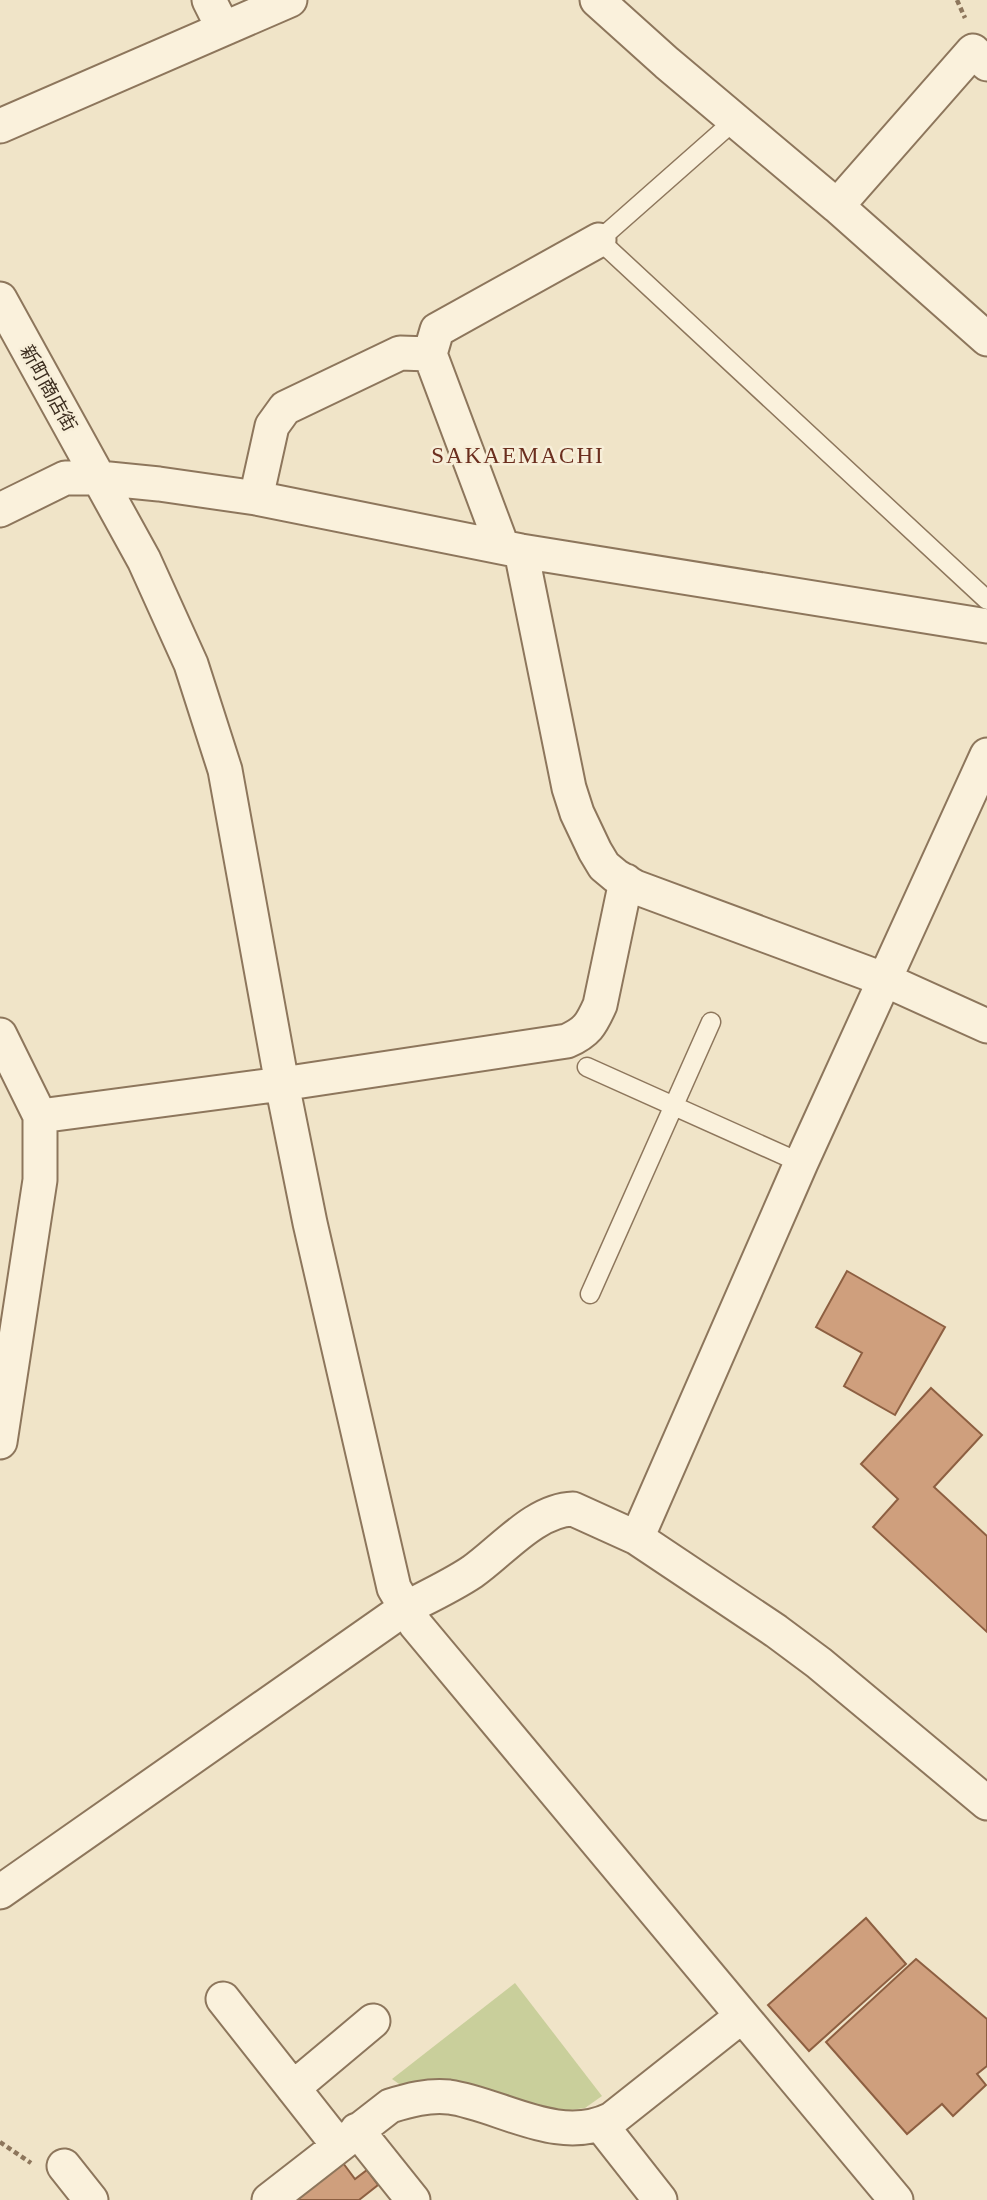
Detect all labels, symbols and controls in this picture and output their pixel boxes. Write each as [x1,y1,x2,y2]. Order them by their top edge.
street label: 新町商店街 [16,342,81,435]
district label: SAKAEMACHI [431,443,605,468]

